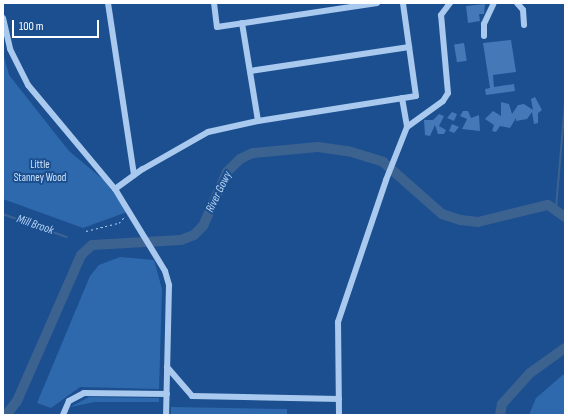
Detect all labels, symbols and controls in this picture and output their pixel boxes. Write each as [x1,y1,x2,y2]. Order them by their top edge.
scale bar [14,12,101,38]
text: 100 m [19,19,44,34]
park label: Little Stanney Wood [14,159,66,185]
water label: River Gowy [203,169,235,215]
water label: Mill Brook [15,212,55,238]

